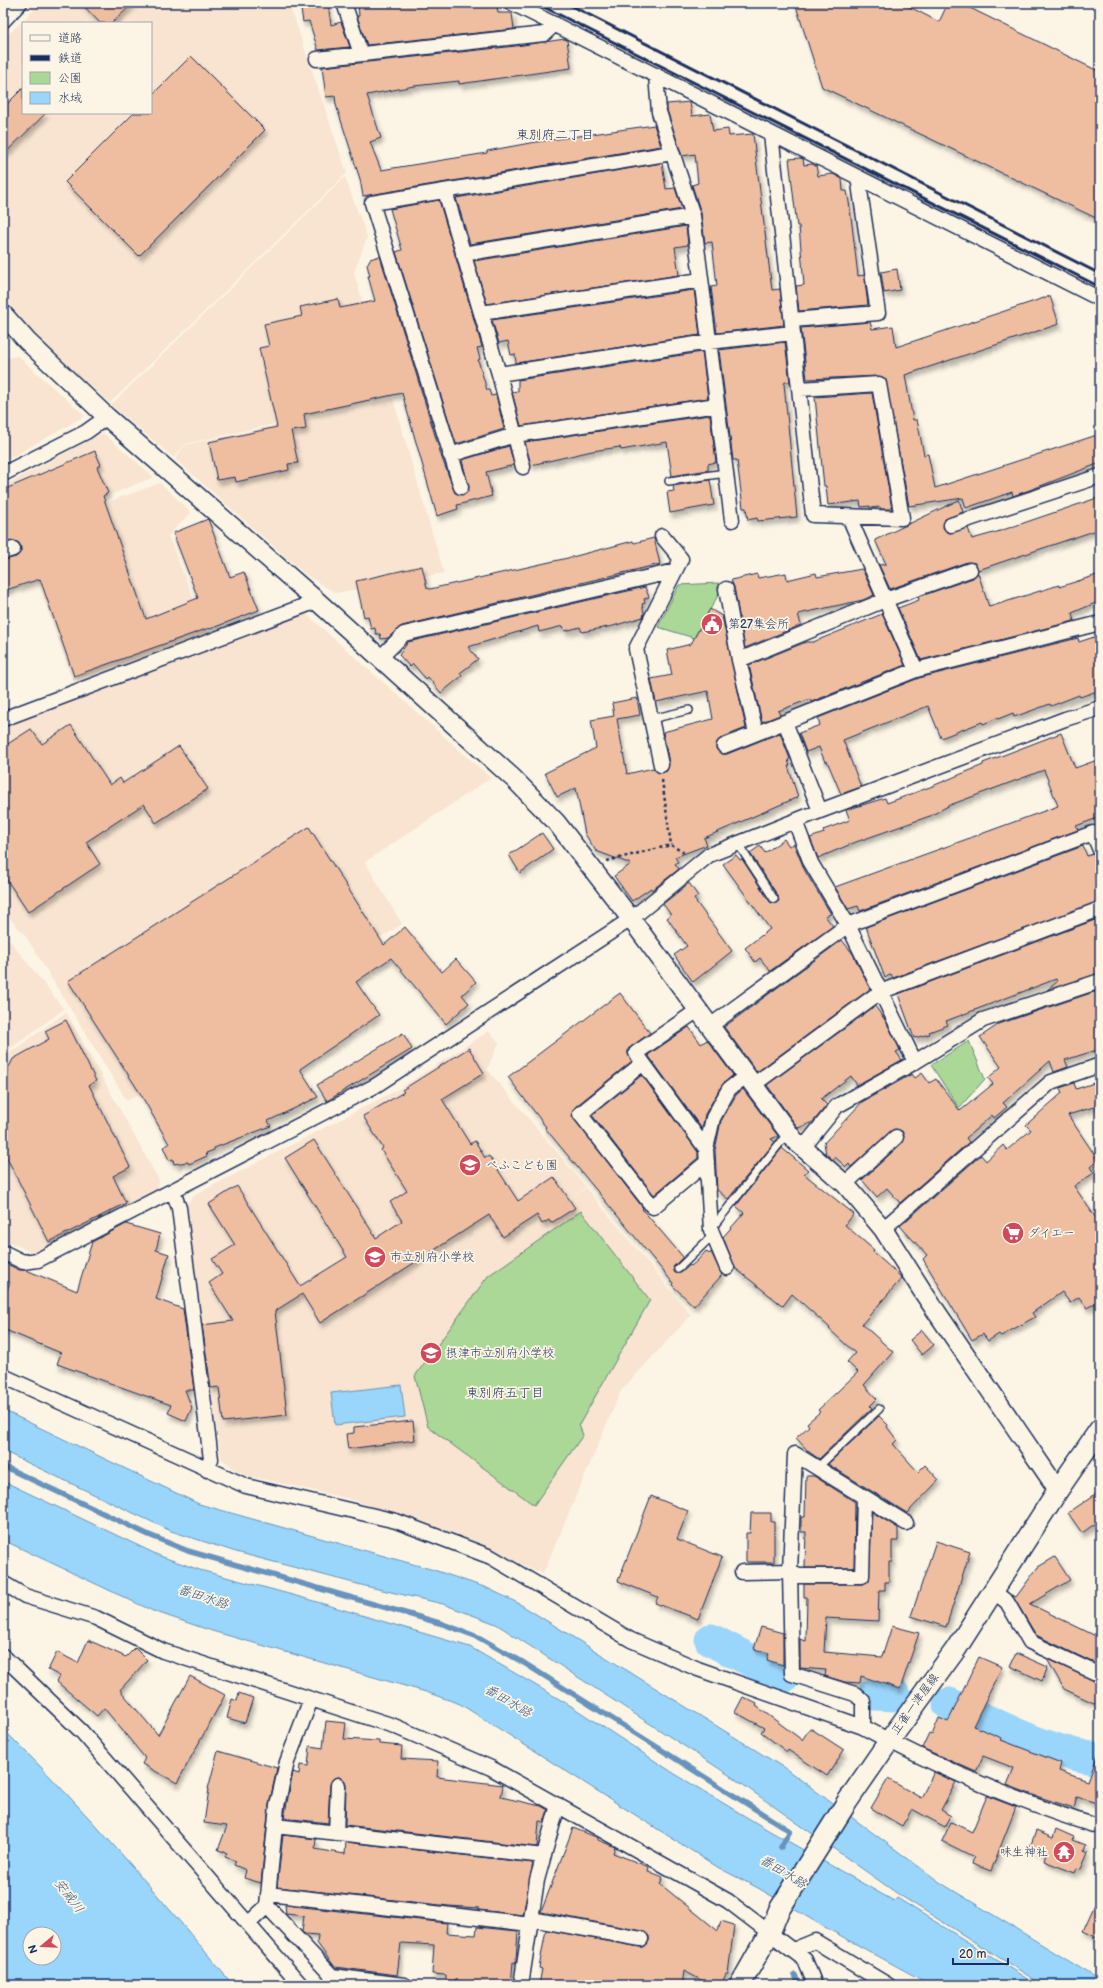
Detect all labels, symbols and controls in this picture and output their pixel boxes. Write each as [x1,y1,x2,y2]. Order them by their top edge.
legend [22,22,152,114]
text: 道路 [58,31,82,46]
text: 鉄道 [58,51,82,66]
text: 公園 [58,71,82,86]
text: 水域 [58,91,82,106]
district label: 東別府二丁目 [516,127,594,143]
public building icon: 第27集会所 [699,611,725,637]
place label: 第27集会所 [728,617,789,632]
school or university icon: べふこども園 [457,1152,483,1178]
place label: べふこども園 [486,1158,558,1173]
supermarket icon: ダイエー [1000,1220,1026,1246]
place label: ダイエー [1028,1226,1075,1241]
school or university icon: 市立別府小学校 [362,1244,388,1270]
place label: 市立別府小学校 [390,1250,474,1265]
school or university icon: 摂津市立別府小学校 [418,1340,444,1366]
place label: 摂津市立別府小学校 [446,1346,554,1361]
district label: 東別府五丁目 [466,1385,544,1401]
water label: 番田水路 [176,1581,231,1613]
street label: 正雀一津屋線 [888,1670,942,1738]
water label: 番田水路 [481,1681,535,1721]
temple icon: 味生神社 [1051,1839,1077,1865]
place label: 味生神社 [1000,1845,1048,1860]
water label: 番田水路 [757,1852,810,1893]
water label: 安威川 [51,1876,87,1916]
north arrow [22,1926,62,1966]
scale bar [953,1940,1008,1966]
text: N [26,1943,41,1955]
text: 20 m [959,1947,986,1962]

